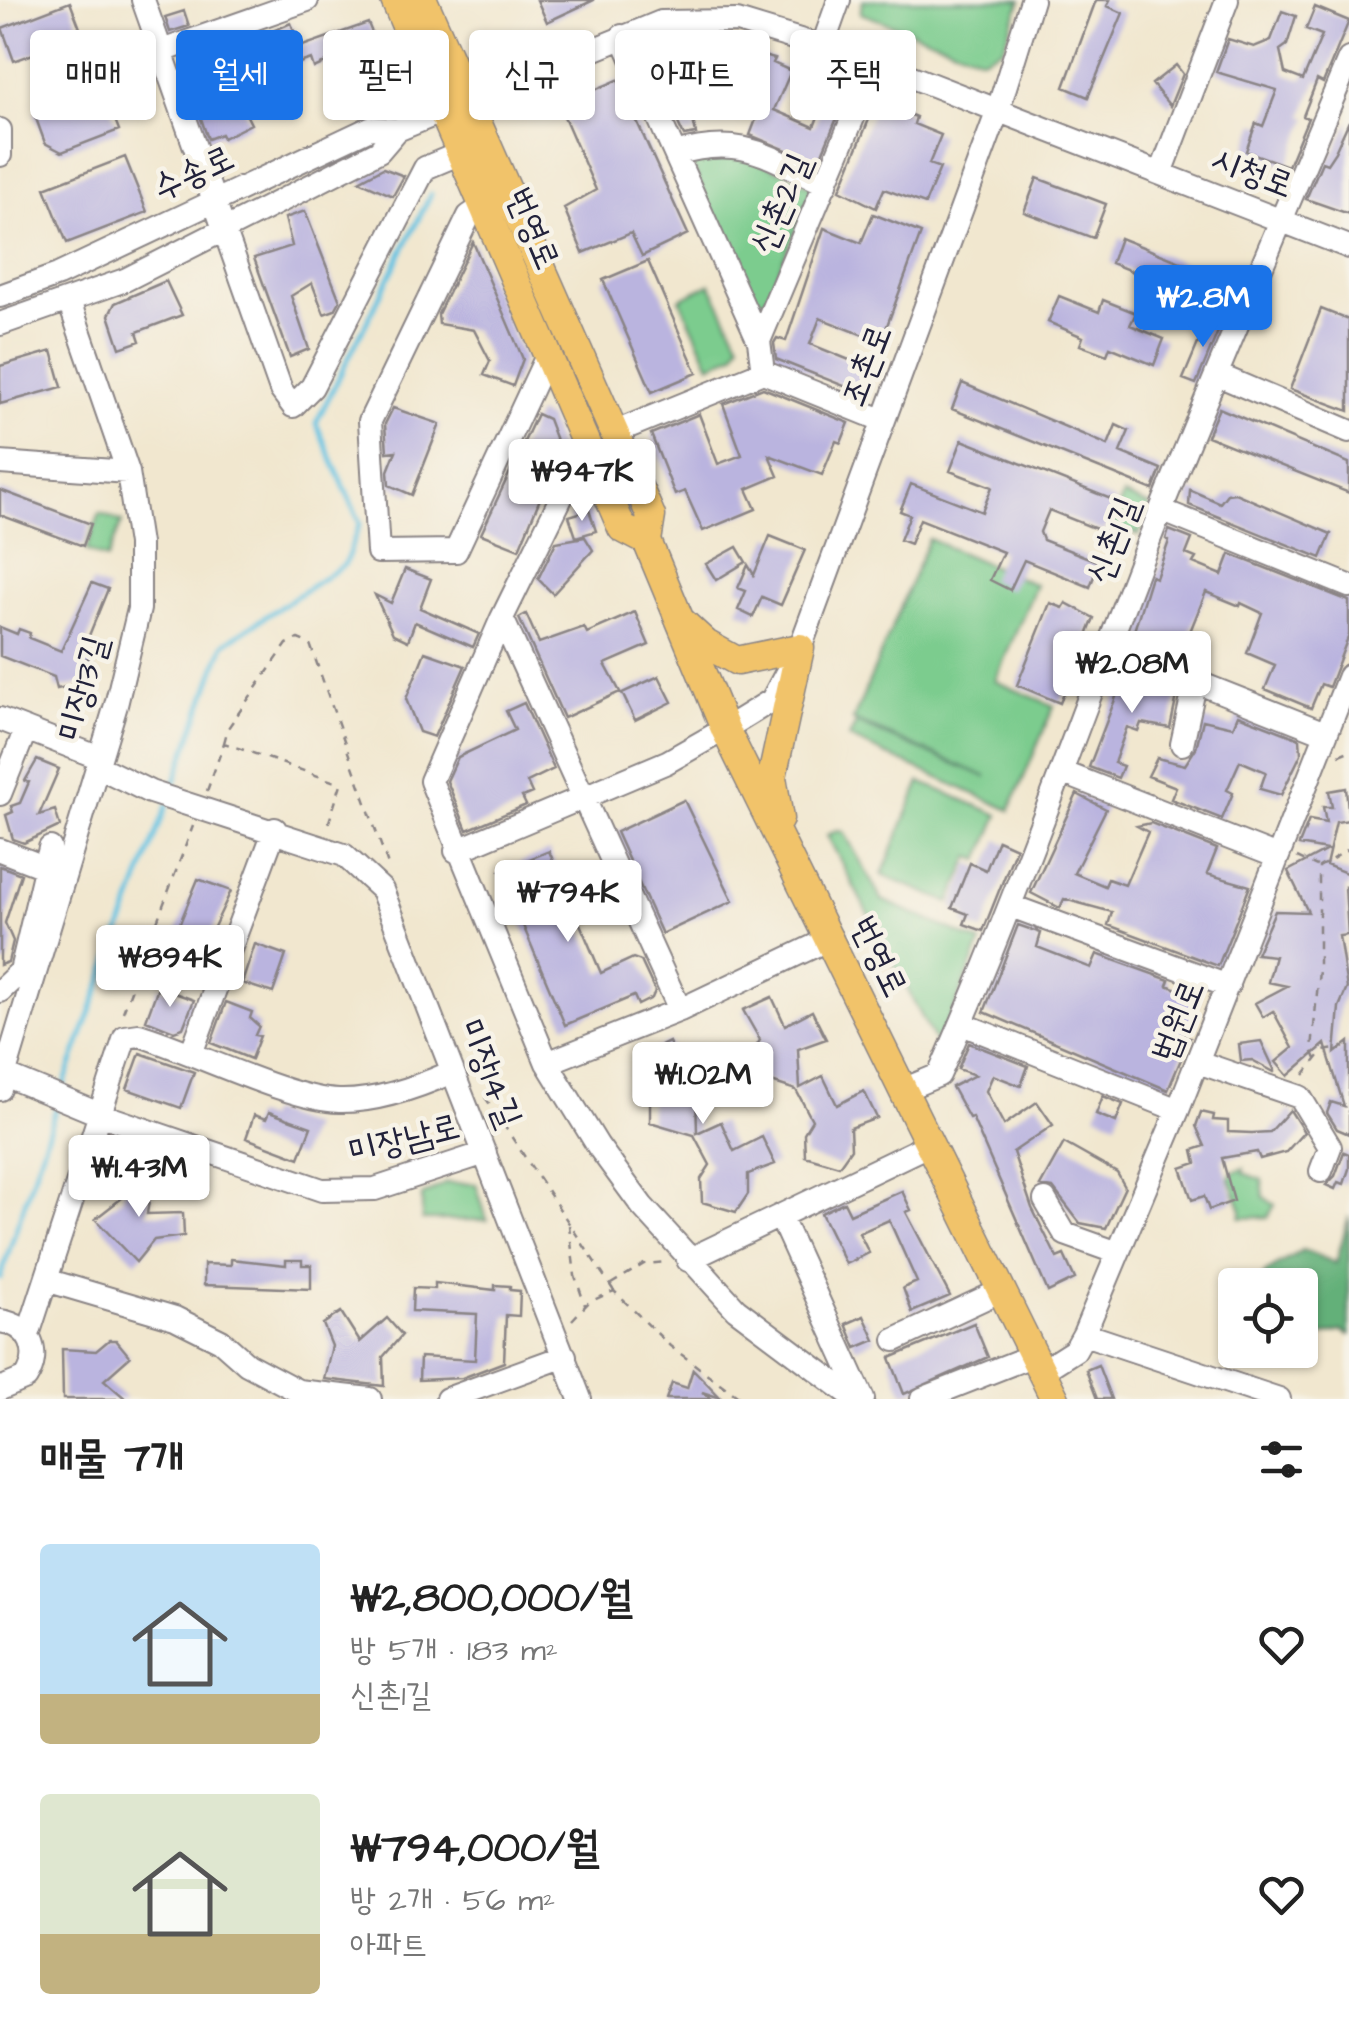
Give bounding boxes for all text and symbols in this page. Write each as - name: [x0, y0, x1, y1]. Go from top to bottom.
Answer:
- chip: 매매: [30, 30, 156, 120]
- chip: 월세: [176, 30, 303, 120]
- chip: 필터: [323, 30, 449, 120]
- chip: 신규: [469, 30, 595, 120]
- chip: 아파트: [615, 30, 770, 120]
- chip: 주택: [790, 30, 916, 120]
- street label: 수송로: [145, 133, 242, 213]
- street label: 시청로: [1204, 134, 1301, 210]
- street label: 신촌2길: [738, 146, 824, 261]
- street label: 번영로: [494, 180, 572, 277]
- pin: ₩2.8M: [1133, 265, 1273, 350]
- text: ₩2.8M: [1156, 275, 1250, 320]
- street label: 조촌로: [828, 317, 904, 414]
- pin: ₩947K: [512, 439, 652, 524]
- text: ₩947K: [531, 449, 633, 494]
- street label: 신촌1길: [1075, 490, 1152, 591]
- street label: 미장13길: [46, 630, 121, 746]
- pin: ₩2.08M: [1051, 631, 1213, 716]
- text: ₩2.08M: [1075, 641, 1189, 686]
- pin: ₩794K: [498, 860, 638, 945]
- text: ₩794K: [517, 870, 619, 915]
- street label: 번영로: [838, 908, 919, 1005]
- pin: ₩894K: [100, 925, 240, 1010]
- text: ₩894K: [118, 935, 222, 980]
- street label: 법원로: [1140, 972, 1217, 1069]
- street label: 미장14길: [446, 1012, 533, 1135]
- pin: ₩1.02M: [622, 1042, 784, 1127]
- text: ₩1.02M: [654, 1052, 752, 1097]
- street label: 미장남로: [344, 1102, 465, 1177]
- pin: ₩1.43M: [58, 1135, 220, 1220]
- text: ₩1.43M: [91, 1145, 187, 1190]
- map controls: [1218, 1268, 1318, 1368]
- button: locate: [1218, 1268, 1318, 1368]
- text: 매물 7개: [40, 1430, 184, 1488]
- icon: filters: [1254, 1432, 1309, 1487]
- text: ₩2,800,000/월: [350, 1570, 633, 1628]
- icon: home: [120, 1584, 240, 1704]
- icon: heart: [1254, 1617, 1309, 1672]
- text: 방 5개 · 183 m²: [350, 1628, 558, 1673]
- text: 신촌1길: [350, 1673, 431, 1718]
- text: ₩794,000/월: [350, 1820, 599, 1878]
- icon: home: [120, 1834, 240, 1954]
- icon: heart: [1254, 1867, 1309, 1922]
- text: 방 2개 · 56 m²: [350, 1878, 555, 1923]
- text: 아파트: [350, 1923, 427, 1968]

